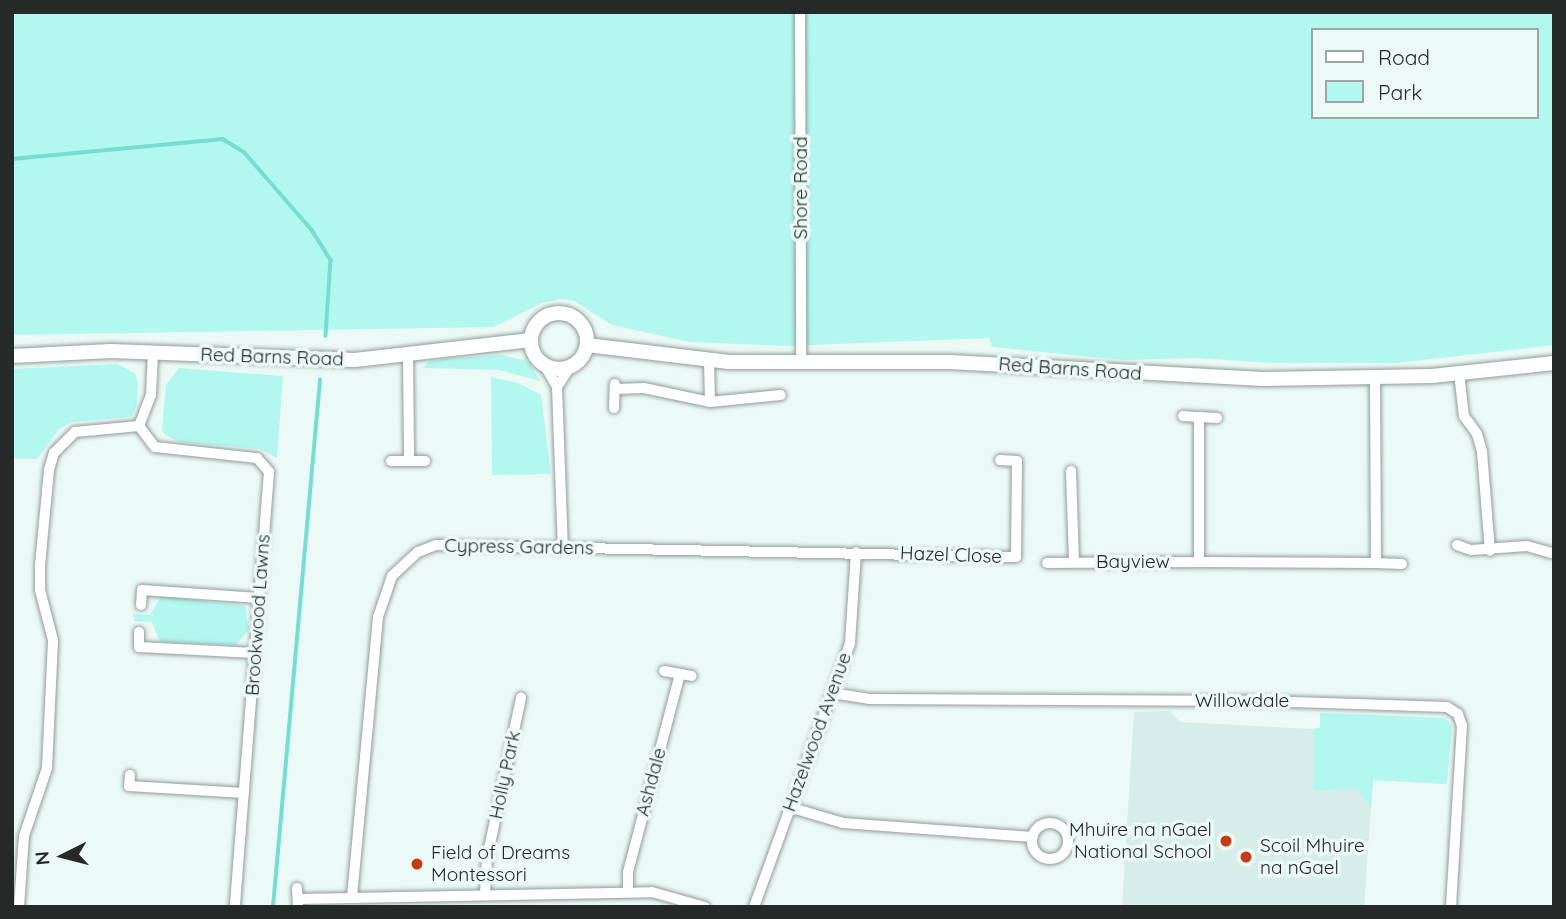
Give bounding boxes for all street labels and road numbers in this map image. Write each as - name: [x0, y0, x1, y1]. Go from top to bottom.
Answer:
- street label: Shore Road: [790, 137, 812, 239]
- street label: Red Barns Road: [200, 343, 344, 371]
- street label: Red Barns Road: [998, 353, 1142, 385]
- street label: Brookwood Lawns: [241, 533, 275, 697]
- street label: Cypress Gardens: [444, 534, 594, 560]
- street label: Hazel Close: [900, 542, 1002, 568]
- street label: Bayview: [1096, 551, 1170, 573]
- street label: Hazelwood Avenue: [778, 649, 856, 815]
- street label: Willowdale: [1195, 690, 1289, 712]
- street label: Holly Park: [485, 729, 525, 821]
- street label: Ashdale: [631, 745, 671, 819]

